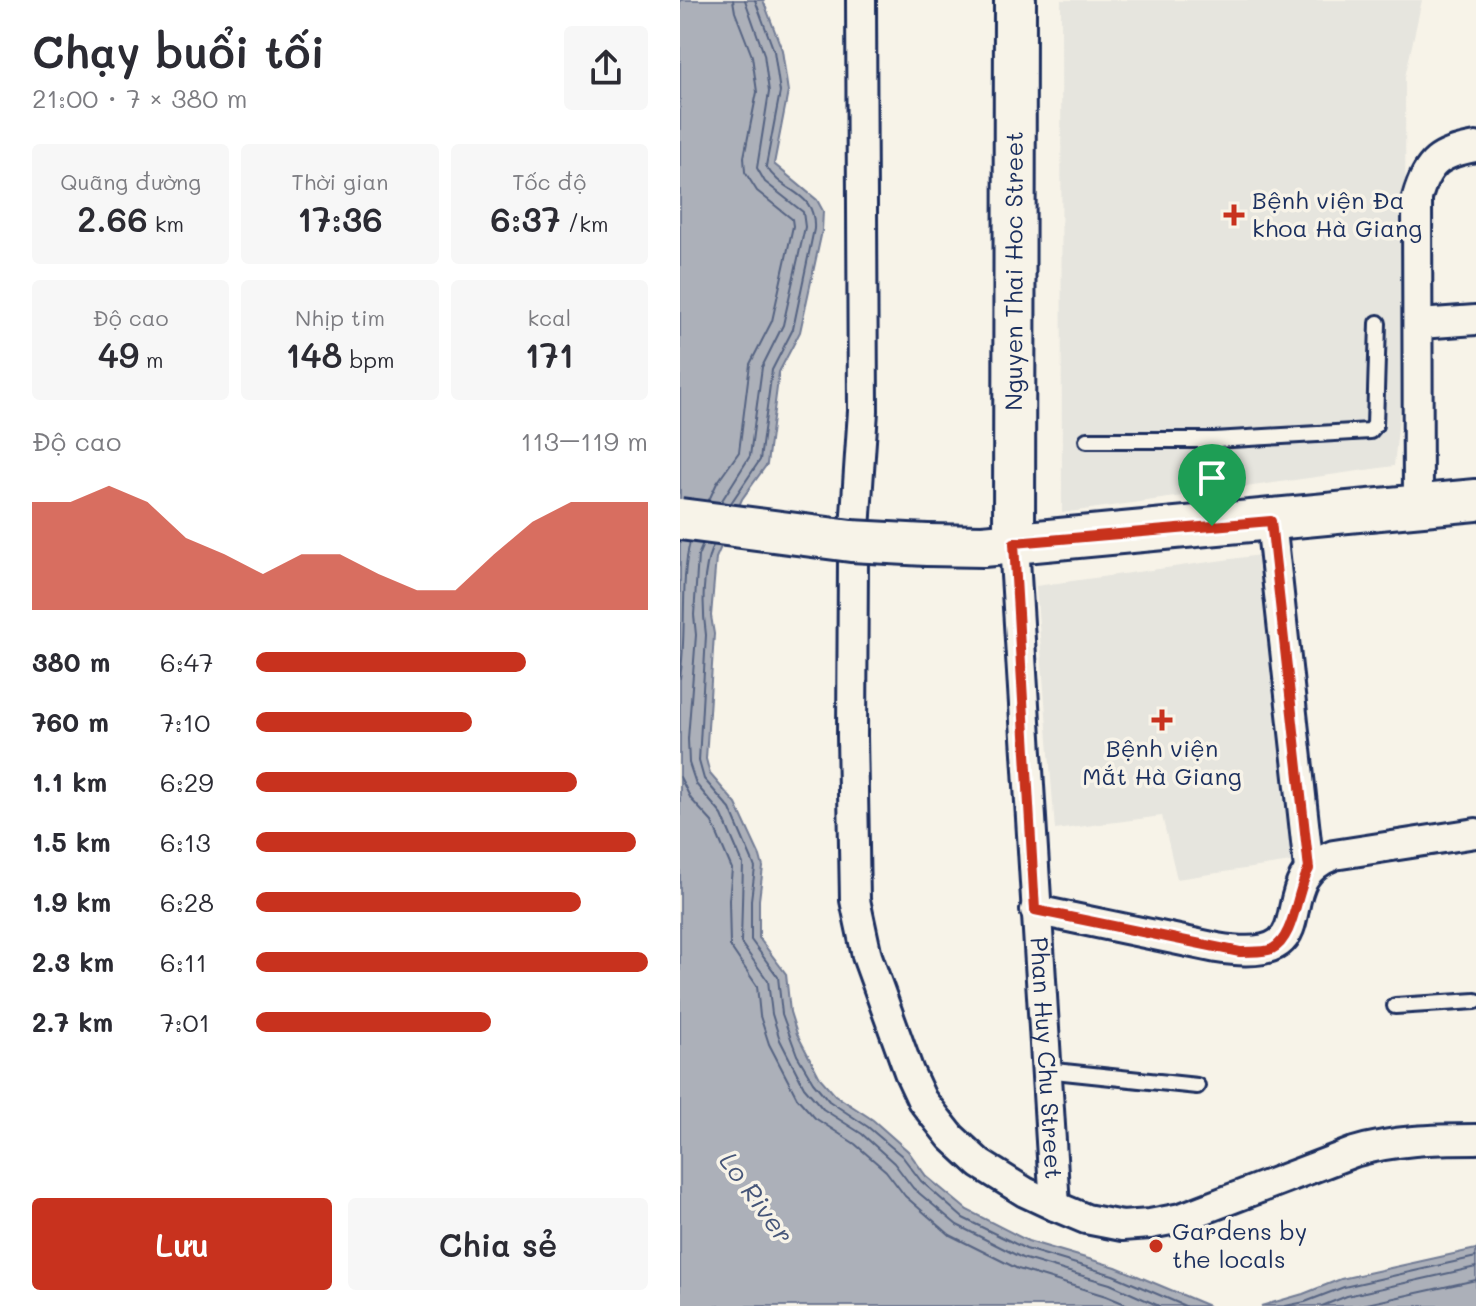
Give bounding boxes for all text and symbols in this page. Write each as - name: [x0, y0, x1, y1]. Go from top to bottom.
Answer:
- text: Chạy buổi tối: [32, 22, 325, 79]
- button: share: [564, 26, 648, 110]
- text: 21:00 · 7 × 380 m: [32, 81, 247, 115]
- street label: Nguyen Thai Hoc Street: [997, 131, 1029, 411]
- text: Quãng đường: [60, 167, 201, 196]
- text: Thời gian: [292, 167, 388, 196]
- text: Tốc độ: [512, 167, 586, 196]
- place label: Bệnh viện Đa khoa Hà Giang: [1252, 184, 1422, 243]
- text: 2.66: [77, 196, 148, 241]
- text: 17:36: [297, 196, 383, 241]
- text: 6:37: [490, 196, 561, 241]
- marker: Bệnh viện Đa khoa Hà Giang: [1223, 204, 1245, 226]
- text: km: [148, 209, 184, 238]
- text: /km: [561, 209, 608, 238]
- text: Độ cao: [93, 303, 168, 332]
- text: Nhịp tim: [295, 303, 385, 332]
- text: kcal: [527, 303, 571, 332]
- text: 49: [98, 332, 139, 377]
- text: 148: [285, 332, 342, 377]
- text: 171: [525, 332, 574, 377]
- text: m: [139, 345, 164, 374]
- text: bpm: [342, 345, 395, 374]
- text: Độ cao: [32, 424, 121, 458]
- text: 113–119 m: [521, 424, 648, 458]
- pin: [1178, 444, 1246, 526]
- icon: arrive: [1190, 456, 1234, 500]
- text: 380 m: [32, 645, 110, 679]
- text: 6:47: [160, 645, 213, 679]
- text: 760 m: [32, 705, 109, 739]
- text: 7:10: [160, 705, 210, 739]
- marker: Bệnh viện Mắt Hà Giang: [1151, 709, 1173, 731]
- place label: Bệnh viện Mắt Hà Giang: [1082, 732, 1242, 791]
- text: 1.1 km: [32, 765, 107, 799]
- text: 6:29: [160, 765, 214, 799]
- text: 1.5 km: [32, 825, 111, 859]
- text: 6:13: [160, 825, 211, 859]
- text: 1.9 km: [32, 885, 111, 919]
- text: 6:28: [160, 885, 214, 919]
- street label: Phan Huy Chu Street: [1024, 936, 1070, 1180]
- text: 2.3 km: [32, 945, 114, 979]
- text: 6:11: [160, 945, 207, 979]
- text: 2.7 km: [32, 1005, 113, 1039]
- text: 7:01: [160, 1005, 210, 1039]
- water label: Lo River: [712, 1145, 801, 1250]
- button: Lưu: [32, 1198, 332, 1290]
- button: Chia sẻ: [348, 1198, 648, 1290]
- place label: Gardens by the locals: [1172, 1215, 1307, 1274]
- marker: Gardens by the locals: [1147, 1237, 1165, 1255]

